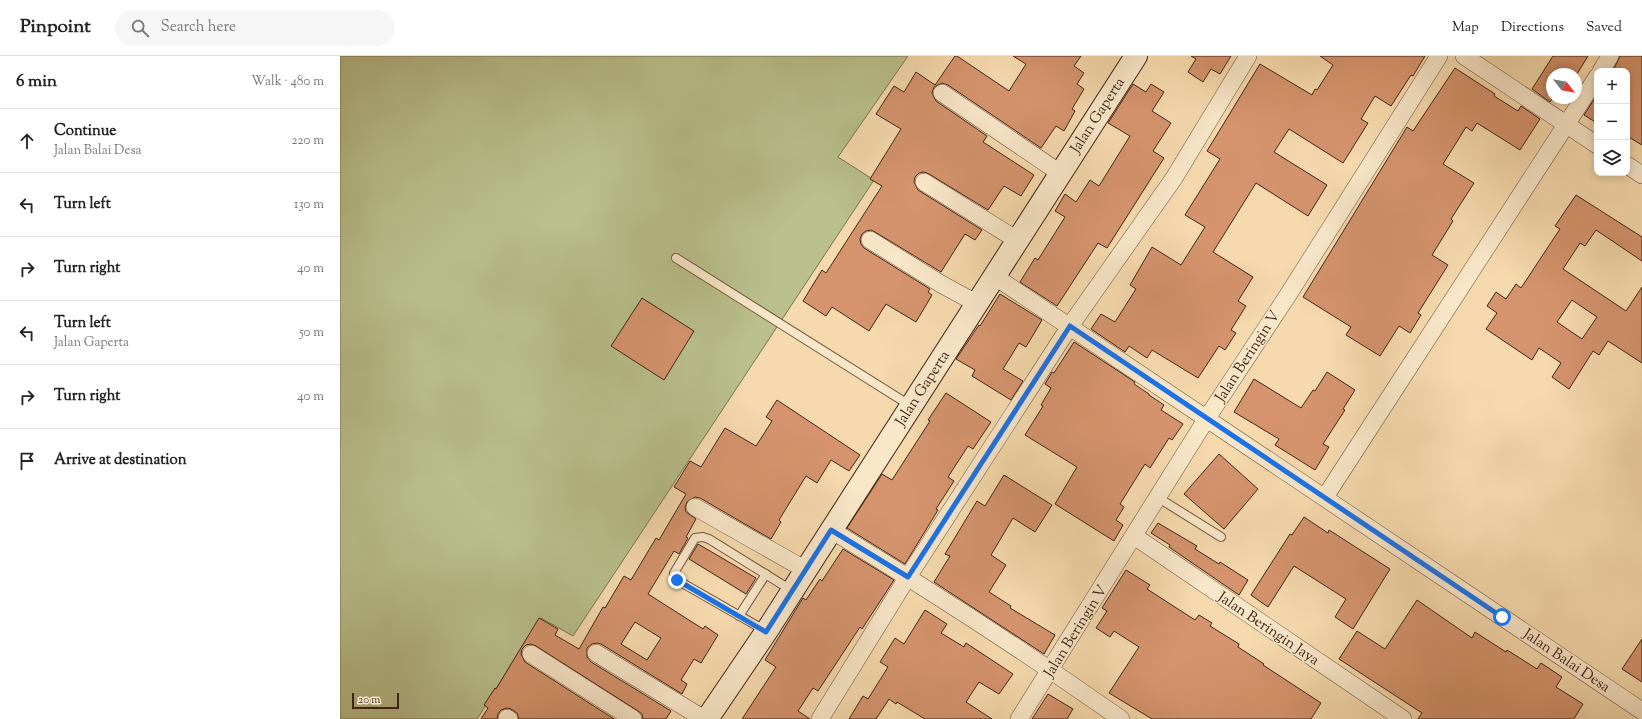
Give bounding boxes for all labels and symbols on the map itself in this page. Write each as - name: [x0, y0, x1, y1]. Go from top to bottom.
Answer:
- north arrow: [1546, 68, 1582, 104]
- street label: Jalan Gaperta: [1065, 74, 1131, 159]
- street label: Jalan Beringin V: [1210, 307, 1286, 407]
- street label: Jalan Gaperta: [890, 347, 956, 432]
- route end: [668, 571, 686, 589]
- street label: Jalan Beringin V: [1039, 582, 1113, 683]
- street label: Jalan Beringin Jaya: [1212, 587, 1323, 671]
- route start: [1493, 608, 1511, 626]
- street label: Jalan Balai Desa: [1518, 624, 1614, 698]
- scale bar: [352, 691, 399, 710]

